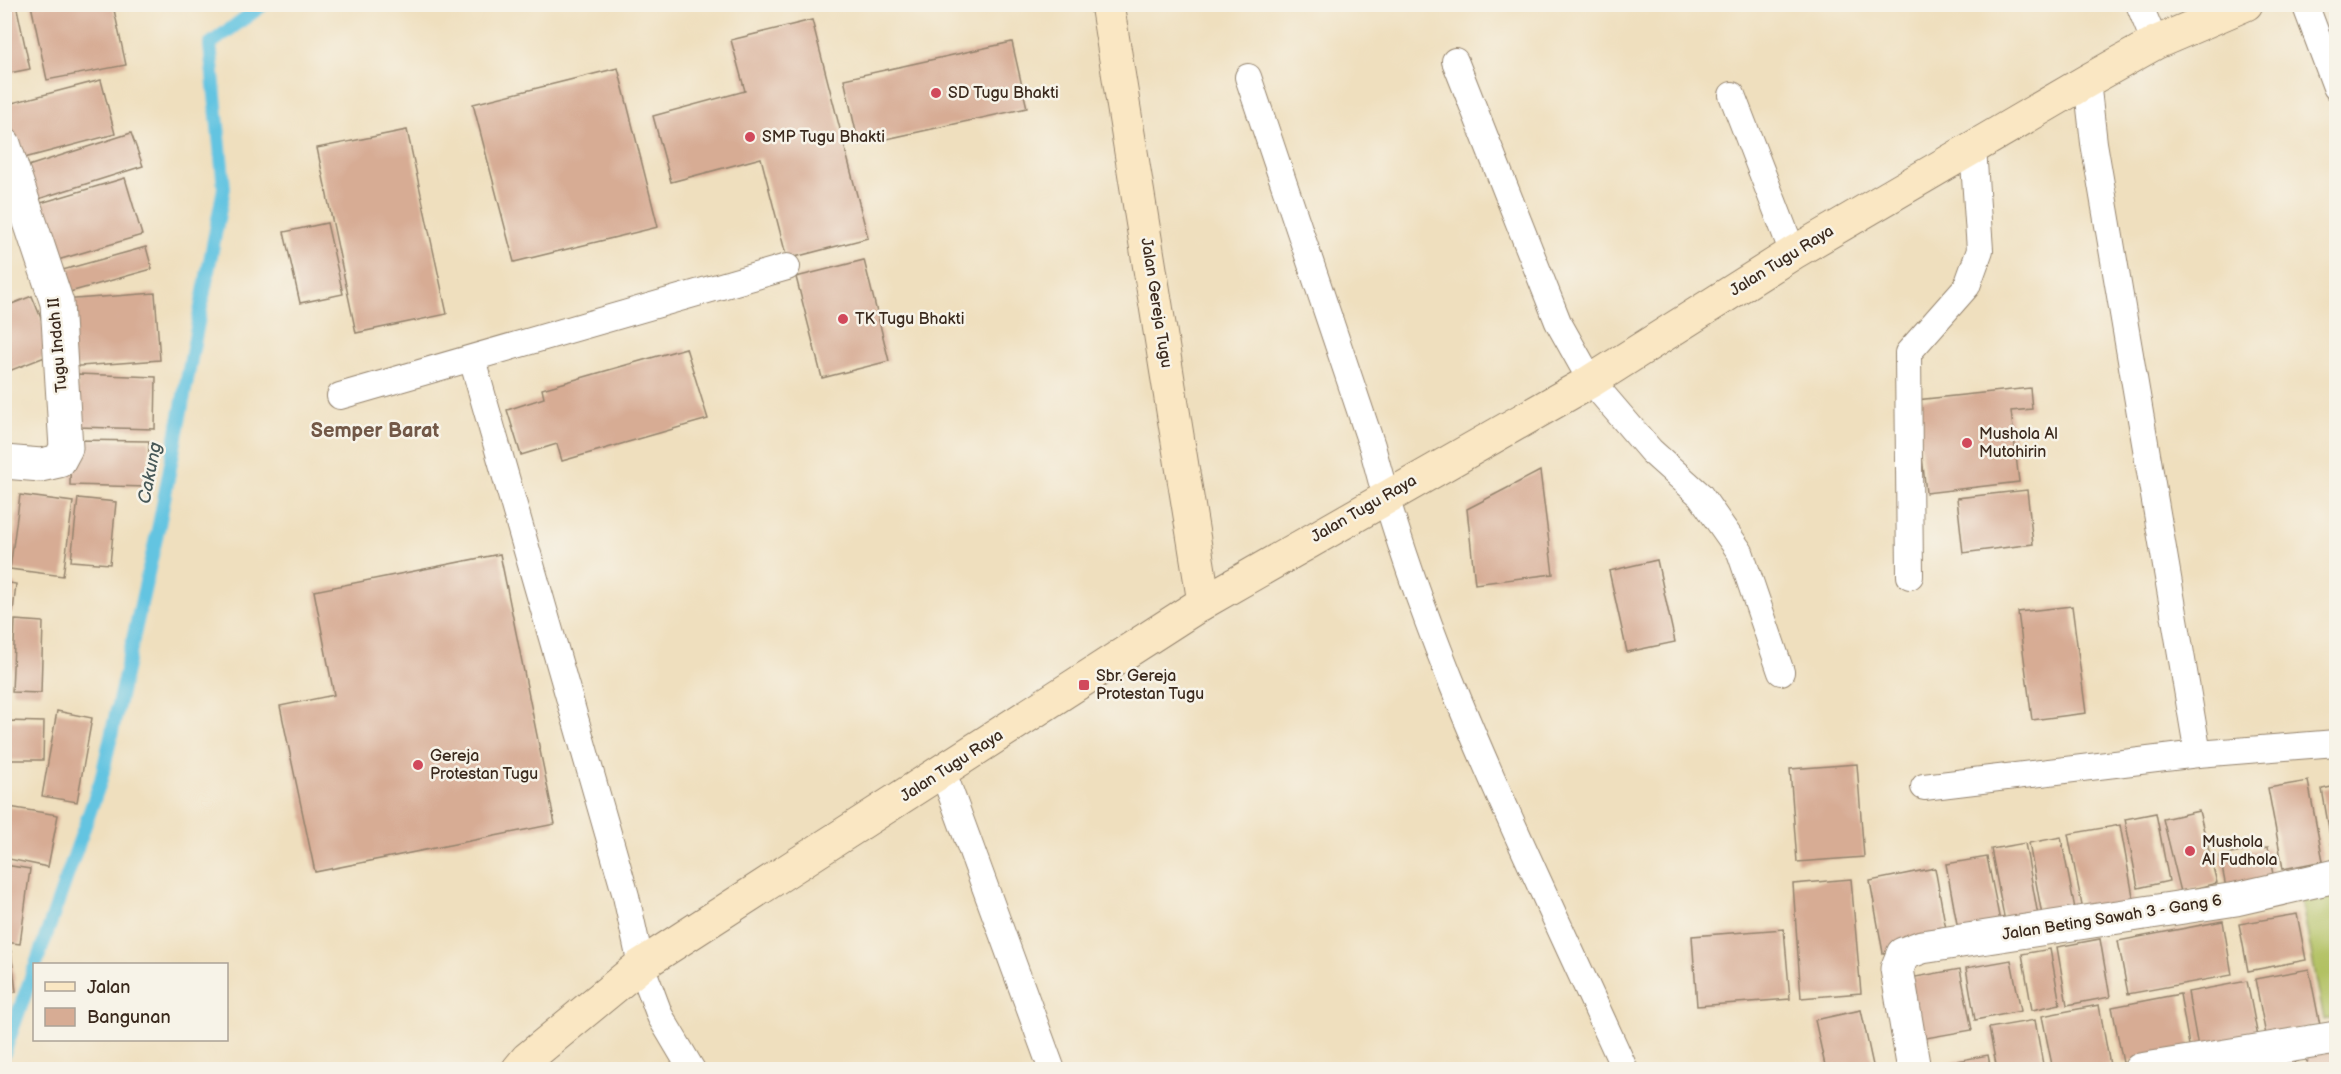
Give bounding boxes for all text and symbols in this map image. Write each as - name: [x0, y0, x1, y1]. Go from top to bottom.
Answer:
- place label: SD Tugu Bhakti: [948, 84, 1059, 103]
- marker: SD Tugu Bhakti: [929, 86, 943, 100]
- place label: SMP Tugu Bhakti: [762, 128, 885, 147]
- marker: SMP Tugu Bhakti: [743, 130, 757, 144]
- street label: Jalan Tugu Raya: [1727, 222, 1837, 300]
- street label: Jalan Gereja Tugu: [1136, 237, 1176, 369]
- street label: Tugu Indah II: [44, 297, 72, 393]
- place label: TK Tugu Bhakti: [855, 310, 964, 329]
- marker: TK Tugu Bhakti: [836, 312, 850, 326]
- district label: Semper Barat: [311, 419, 439, 443]
- place label: Mushola Al Mutohirin: [1979, 425, 2058, 462]
- marker: Mushola Al Mutohirin: [1960, 436, 1974, 450]
- water label: Cakung: [134, 441, 166, 505]
- street label: Jalan Tugu Raya: [1308, 471, 1420, 547]
- place label: Sbr. Gereja Protestan Tugu: [1096, 667, 1204, 704]
- marker: Sbr. Gereja Protestan Tugu: [1077, 678, 1091, 692]
- street label: Jalan Tugu Raya: [897, 726, 1007, 806]
- place label: Gereja Protestan Tugu: [430, 747, 538, 784]
- marker: Gereja Protestan Tugu: [411, 758, 425, 772]
- place label: Mushola Al Fudhola: [2202, 833, 2278, 870]
- marker: Mushola Al Fudhola: [2183, 844, 2197, 858]
- street label: Jalan Beting Sawah 3 - Gang 6: [2001, 891, 2224, 945]
- legend: [33, 963, 228, 1041]
- text: Jalan: [87, 977, 130, 998]
- text: Bangunan: [87, 1007, 171, 1028]

